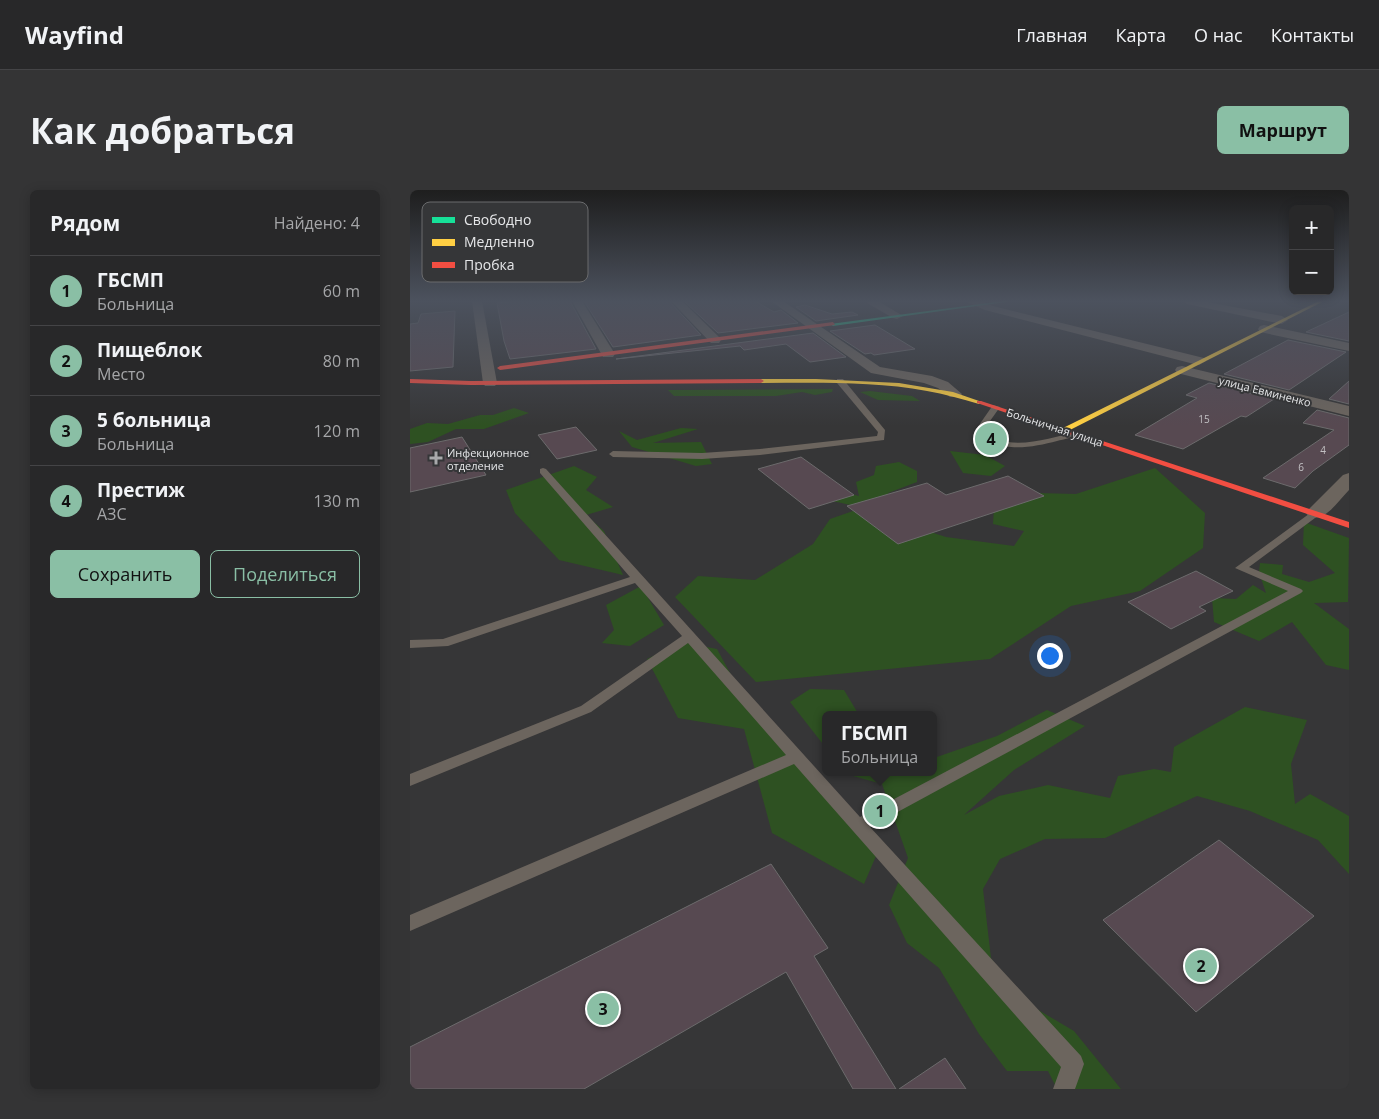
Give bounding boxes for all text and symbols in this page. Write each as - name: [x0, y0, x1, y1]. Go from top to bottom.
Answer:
- text: Wayfind: [25, 18, 124, 51]
- text: Главная: [1016, 23, 1088, 47]
- text: Карта: [1116, 23, 1166, 47]
- text: О нас: [1194, 23, 1243, 47]
- text: Контакты: [1271, 23, 1354, 47]
- button: Маршрут: [1217, 106, 1349, 154]
- text: Как добраться: [30, 107, 295, 154]
- legend: [422, 202, 588, 282]
- map controls: [1289, 205, 1334, 295]
- button: +: [1289, 205, 1334, 250]
- text: Рядом: [50, 209, 120, 237]
- text: Свободно: [464, 210, 531, 229]
- text: Найдено: 4: [274, 212, 360, 234]
- text: Медленно: [464, 232, 535, 251]
- button: −: [1289, 250, 1334, 295]
- text: Пробка: [464, 255, 515, 274]
- text: ГБСМП: [97, 267, 164, 293]
- text: 1: [61, 280, 71, 302]
- text: 60 m: [323, 280, 360, 302]
- text: Больница: [97, 293, 174, 315]
- text: Пищеблок: [97, 337, 202, 363]
- text: 2: [61, 350, 71, 372]
- text: 80 m: [323, 350, 360, 372]
- text: Место: [97, 363, 145, 385]
- street label: улица Евминенко: [1217, 372, 1313, 410]
- street label: Больничная улица: [1005, 404, 1105, 450]
- text: 5 больница: [97, 407, 211, 433]
- house number: 15: [1198, 412, 1210, 426]
- text: 3: [61, 420, 71, 442]
- text: 120 m: [314, 420, 360, 442]
- pin: 4: [975, 420, 1007, 458]
- text: Больница: [97, 433, 174, 455]
- house number: 4: [1320, 443, 1326, 457]
- place label: Инфекционное отделение: [447, 445, 529, 473]
- marker: Инфекционное отделение: [429, 451, 443, 465]
- house number: 6: [1298, 460, 1304, 474]
- text: Престиж: [97, 477, 185, 503]
- text: 4: [61, 490, 71, 512]
- text: 130 m: [314, 490, 360, 512]
- text: АЗС: [97, 503, 127, 525]
- button: Сохранить: [50, 550, 200, 598]
- button: Поделиться: [210, 550, 360, 598]
- your location: [1037, 643, 1063, 669]
- popup: [822, 711, 937, 776]
- text: ГБСМП: [841, 720, 908, 746]
- text: Больница: [841, 746, 918, 768]
- pin: 1: [864, 792, 896, 830]
- pin: 2: [1185, 947, 1217, 985]
- pin: 3: [587, 990, 619, 1028]

